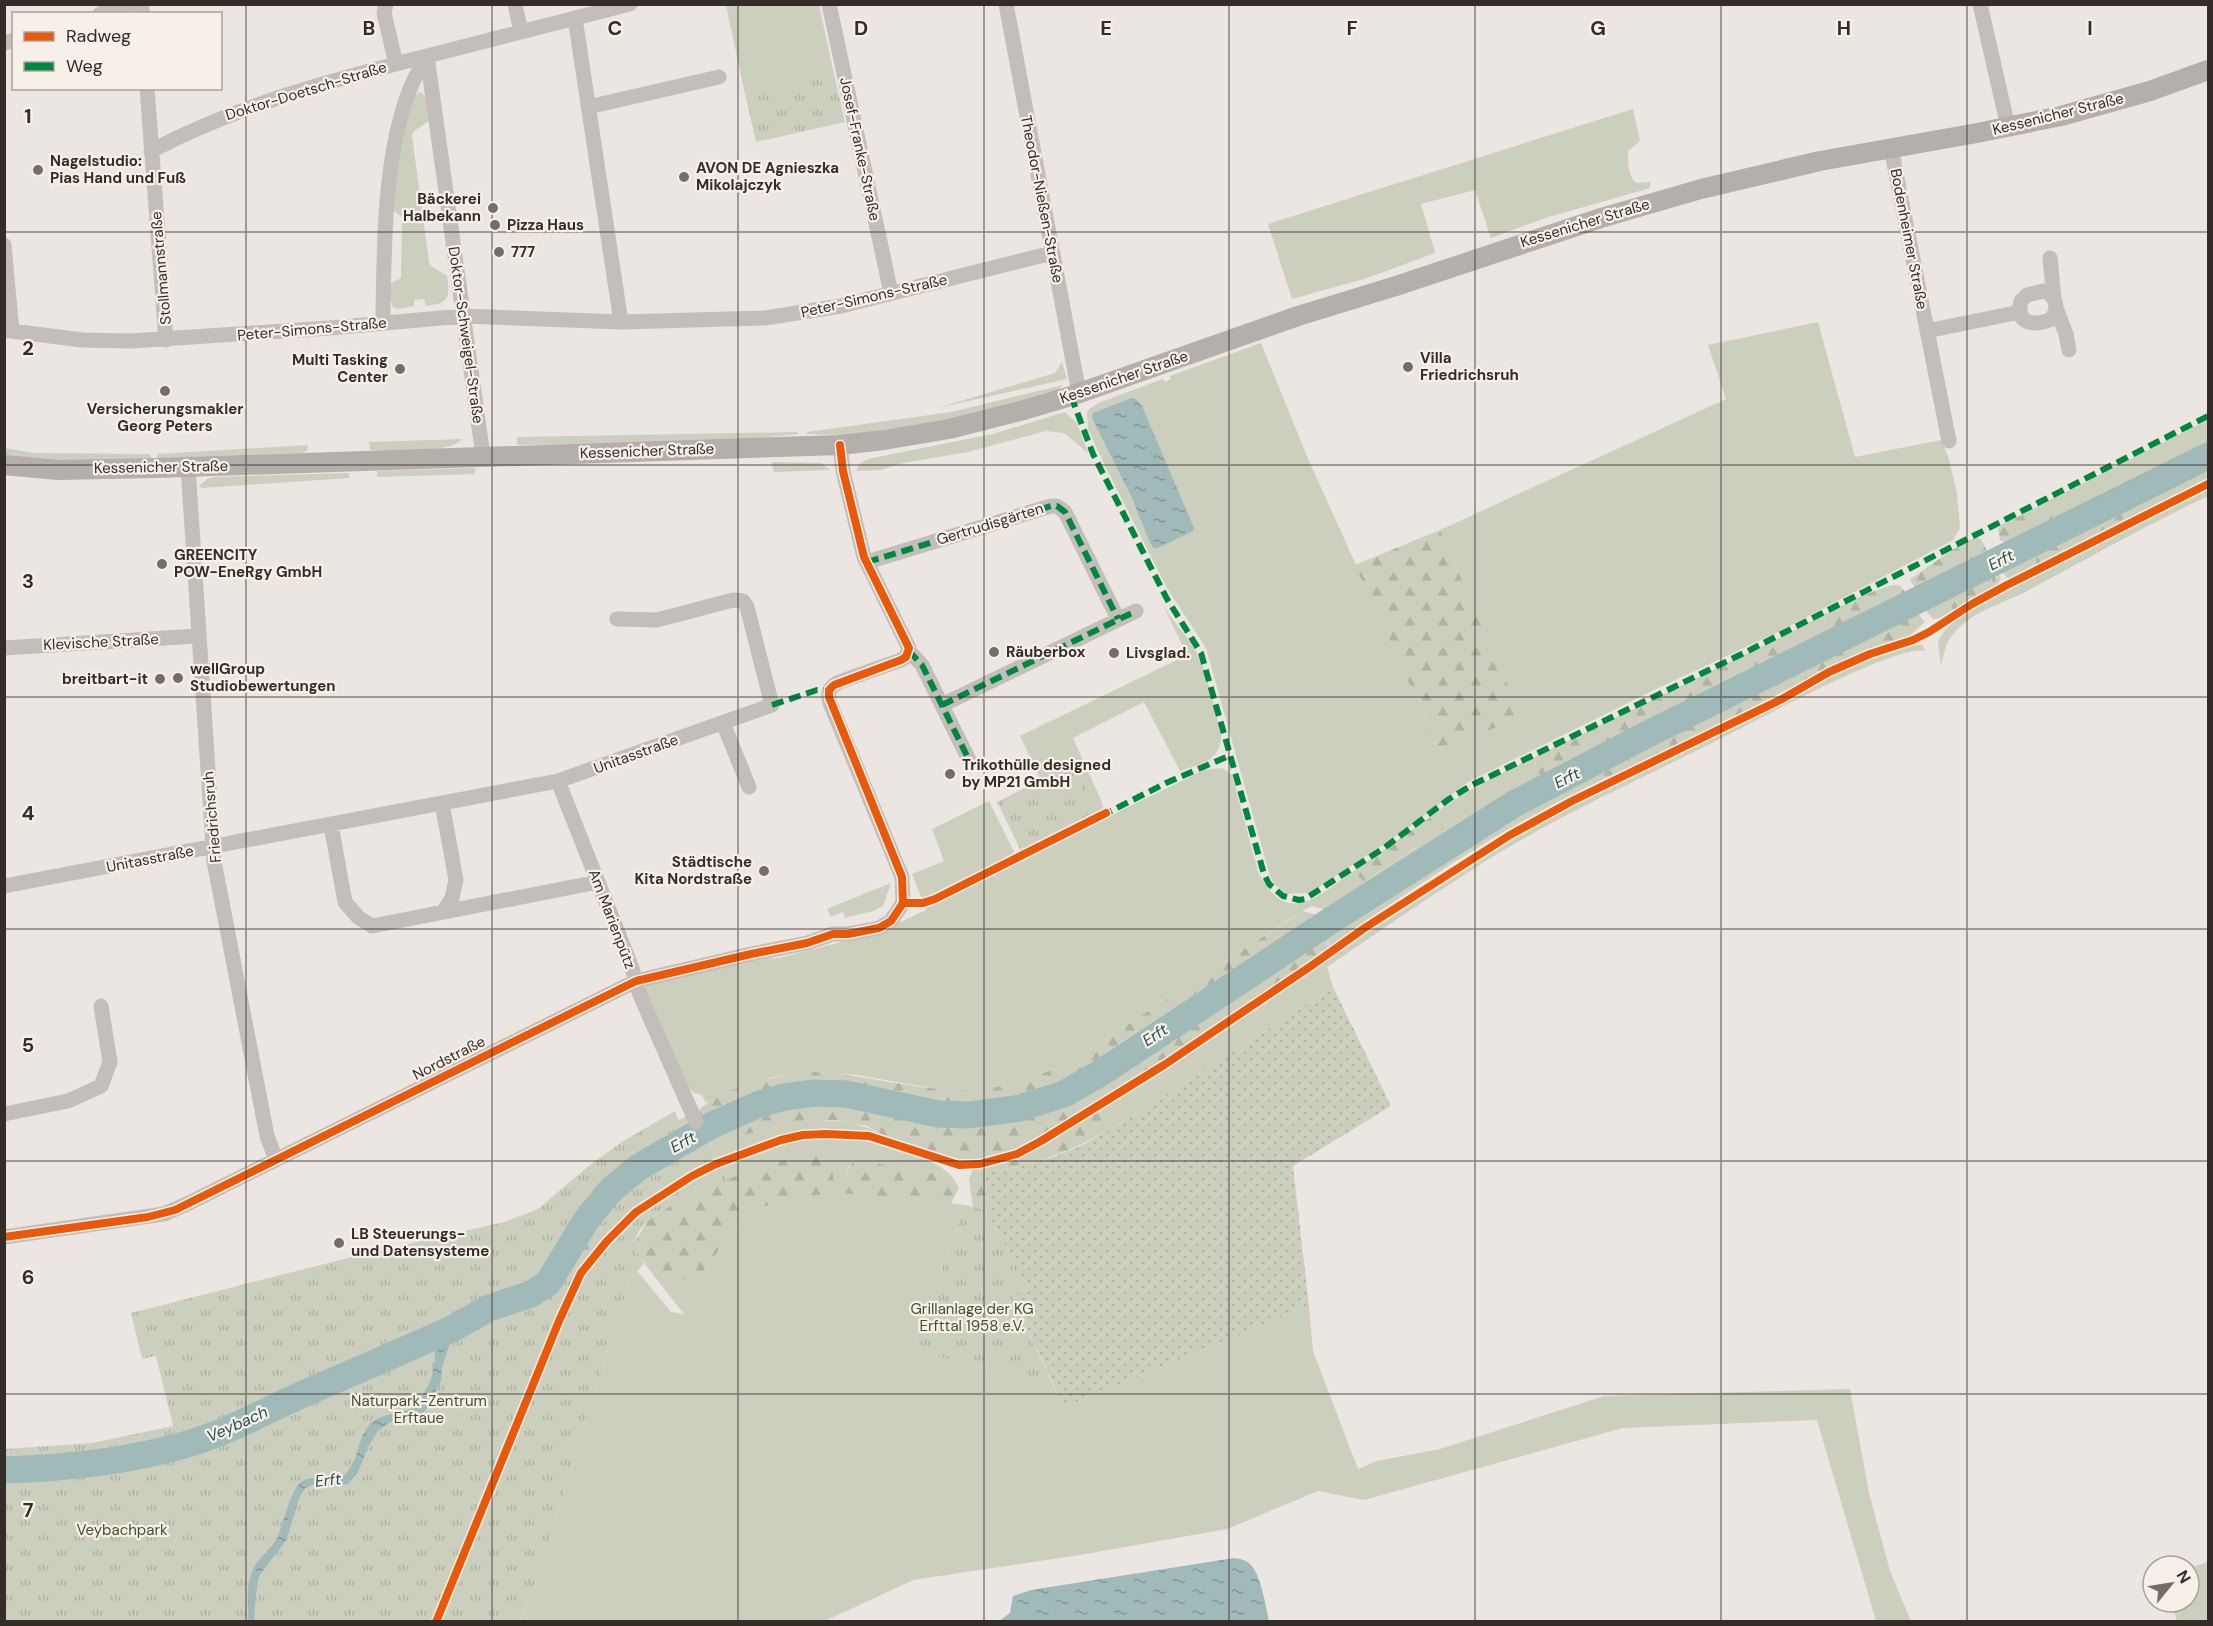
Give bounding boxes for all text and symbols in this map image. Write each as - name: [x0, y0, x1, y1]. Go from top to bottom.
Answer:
- legend: [12, 12, 222, 90]
- text: B: [363, 15, 375, 41]
- text: C: [608, 15, 622, 41]
- text: D: [854, 15, 868, 41]
- text: E: [1100, 15, 1112, 41]
- text: F: [1346, 15, 1358, 41]
- text: G: [1590, 15, 1606, 41]
- text: H: [1837, 15, 1851, 41]
- text: I: [2087, 15, 2093, 41]
- text: Radweg: [66, 24, 131, 48]
- text: Weg: [66, 54, 103, 78]
- street label: Doktor-Doetsch-Straße: [223, 57, 389, 125]
- street label: Josef-Franke-Straße: [835, 75, 885, 223]
- street label: Kessenicher Straße: [1990, 88, 2126, 140]
- text: 1: [24, 103, 32, 129]
- street label: Theodor-Nießen-Straße: [1016, 113, 1068, 285]
- place label: Nagelstudio: Pias Hand und Fuß: [50, 151, 186, 188]
- place label: AVON DE Agnieszka Mikolajczyk: [696, 158, 839, 195]
- marker: Nagelstudio: Pias Hand und Fuß: [31, 163, 45, 177]
- street label: Bodenheimer Straße: [1886, 167, 1932, 311]
- marker: AVON DE Agnieszka Mikolajczyk: [677, 170, 691, 184]
- place label: Bäckerei Halbekann: [403, 189, 481, 226]
- street label: Kessenicher Straße: [1518, 194, 1652, 252]
- marker: Bäckerei Halbekann: [486, 201, 500, 215]
- street label: Stollmannstraße: [146, 210, 176, 326]
- place label: Pizza Haus: [507, 215, 584, 235]
- marker: Pizza Haus: [488, 218, 502, 232]
- place label: 777: [511, 242, 535, 262]
- street label: Doktor-Schweigel-Straße: [444, 245, 488, 425]
- marker: 777: [492, 245, 506, 259]
- street label: Peter-Simons-Straße: [799, 269, 949, 323]
- street label: Peter-Simons-Straße: [237, 313, 387, 345]
- text: 2: [22, 335, 34, 361]
- street label: Kessenicher Straße: [1057, 346, 1191, 408]
- place label: Villa Friedrichsruh: [1420, 348, 1519, 385]
- place label: Multi Tasking Center: [292, 350, 388, 387]
- marker: Villa Friedrichsruh: [1401, 360, 1415, 374]
- marker: Multi Tasking Center: [393, 362, 407, 376]
- marker: Versicherungsmakler Georg Peters: [158, 384, 172, 398]
- place label: Versicherungsmakler Georg Peters: [87, 399, 243, 436]
- street label: Kessenicher Straße: [580, 439, 714, 463]
- street label: Kessenicher Straße: [94, 456, 228, 478]
- street label: Gertrudisgärten: [934, 498, 1046, 550]
- water label: Erft: [1985, 544, 2018, 575]
- place label: GREENCITY POW-EneRgy GmbH: [174, 545, 322, 582]
- marker: GREENCITY POW-EneRgy GmbH: [155, 557, 169, 571]
- text: 3: [22, 568, 34, 594]
- street label: Klevische Straße: [43, 629, 159, 655]
- place label: Räuberbox: [1006, 642, 1086, 662]
- place label: Livsglad.: [1126, 643, 1190, 663]
- marker: Räuberbox: [987, 645, 1001, 659]
- marker: Livsglad.: [1107, 646, 1121, 660]
- place label: wellGroup Studiobewertungen: [190, 659, 336, 696]
- place label: breitbart-it: [62, 669, 148, 689]
- marker: wellGroup Studiobewertungen: [171, 671, 185, 685]
- marker: breitbart-it: [153, 672, 167, 686]
- street label: Unitasstraße: [591, 729, 681, 779]
- place label: Trikothülle designed by MP21 GmbH: [962, 755, 1111, 792]
- water label: Erft: [1551, 762, 1584, 793]
- marker: Trikothülle designed by MP21 GmbH: [943, 767, 957, 781]
- street label: Friedrichsruh: [198, 770, 226, 864]
- text: 4: [22, 800, 35, 826]
- street label: Unitasstraße: [105, 841, 195, 877]
- place label: Städtische Kita Nordstraße: [635, 852, 752, 889]
- marker: Städtische Kita Nordstraße: [757, 864, 771, 878]
- street label: Am Marienpütz: [584, 866, 640, 972]
- water label: Erft: [1138, 1019, 1172, 1051]
- street label: Nordstraße: [409, 1031, 489, 1085]
- text: 5: [22, 1032, 34, 1058]
- water label: Erft: [666, 1126, 700, 1157]
- place label: LB Steuerungs- und Datensysteme: [351, 1224, 489, 1261]
- marker: LB Steuerungs- und Datensysteme: [332, 1236, 346, 1250]
- text: 6: [22, 1264, 34, 1290]
- park label: Grillanlage der KG Erfttal 1958 e.V.: [910, 1299, 1034, 1336]
- park label: Naturpark-Zentrum Erftaue: [351, 1391, 487, 1428]
- water label: Veybach: [203, 1401, 271, 1447]
- water label: Erft: [314, 1468, 343, 1492]
- text: 7: [23, 1497, 34, 1523]
- park label: Veybachpark: [76, 1520, 168, 1540]
- north arrow: [2141, 1554, 2201, 1614]
- text: N: [2172, 1566, 2196, 1587]

